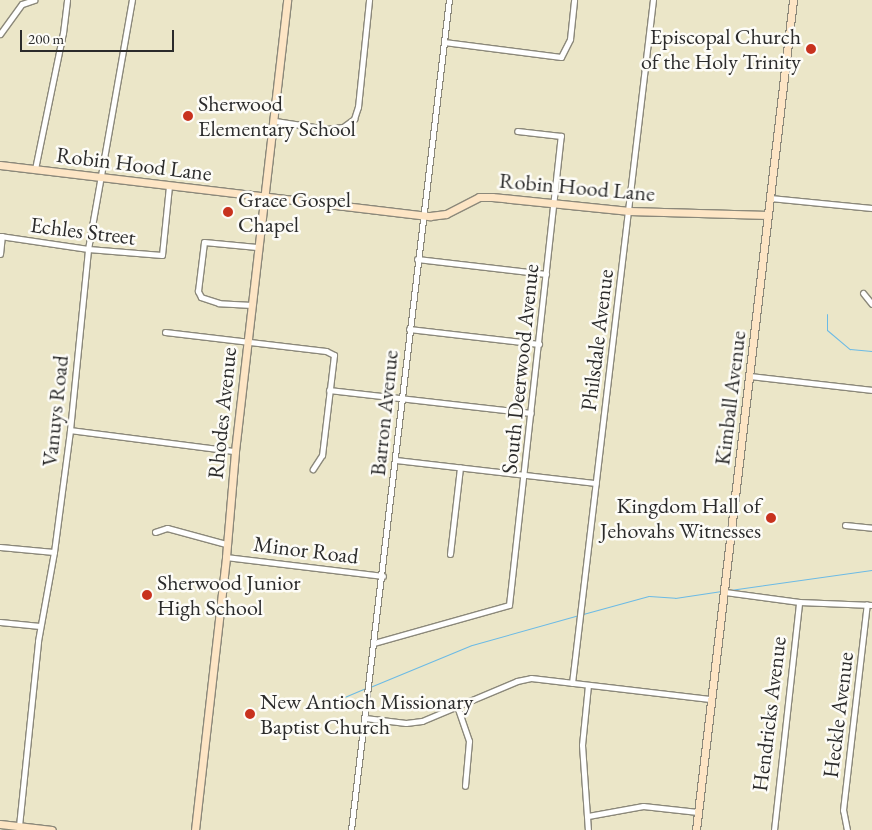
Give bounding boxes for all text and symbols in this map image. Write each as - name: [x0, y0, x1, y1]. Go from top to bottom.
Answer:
- scale bar: [22, 20, 176, 52]
- place label: Episcopal Church of the Holy Trinity: [641, 23, 801, 74]
- text: 200 m: [28, 29, 64, 48]
- marker: Episcopal Church of the Holy Trinity: [805, 43, 817, 55]
- place label: Sherwood Elementary School: [198, 90, 356, 142]
- marker: Sherwood Elementary School: [182, 110, 194, 122]
- street label: Robin Hood Lane: [55, 141, 213, 187]
- street label: Robin Hood Lane: [498, 167, 656, 207]
- place label: Grace Gospel Chapel: [238, 186, 351, 238]
- marker: Grace Gospel Chapel: [222, 206, 234, 218]
- street label: Echles Street: [29, 211, 137, 251]
- street label: South Deerwood Avenue: [496, 263, 544, 475]
- street label: Philsdale Avenue: [575, 268, 619, 412]
- street label: Kimball Avenue: [709, 329, 751, 467]
- street label: Rhodes Avenue: [202, 346, 242, 480]
- street label: Barron Avenue: [364, 349, 404, 477]
- street label: Vanuys Road: [36, 354, 74, 468]
- place label: Kingdom Hall of Jehovahs Witnesses: [600, 492, 761, 544]
- marker: Kingdom Hall of Jehovahs Witnesses: [765, 512, 777, 524]
- street label: Minor Road: [252, 530, 360, 570]
- place label: Sherwood Junior High School: [157, 569, 301, 620]
- marker: Sherwood Junior High School: [141, 589, 153, 601]
- street label: Hendricks Avenue: [746, 635, 792, 793]
- street label: Heckle Avenue: [817, 650, 859, 780]
- place label: New Antioch Missionary Baptist Church: [260, 688, 473, 739]
- marker: New Antioch Missionary Baptist Church: [244, 708, 256, 720]

